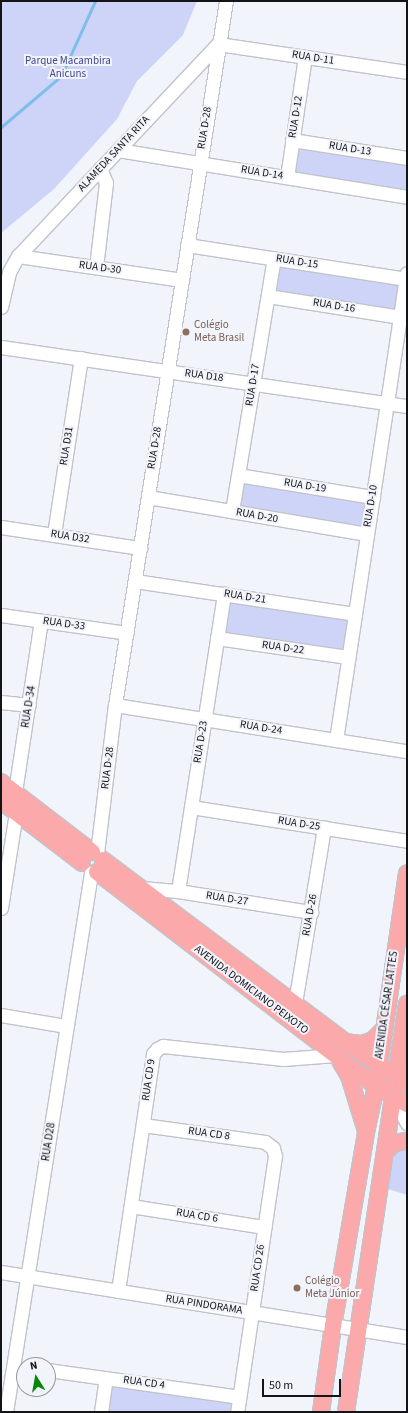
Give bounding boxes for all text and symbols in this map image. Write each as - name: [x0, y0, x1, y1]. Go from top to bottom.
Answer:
- street label: RUA D-11: [291, 48, 335, 68]
- park label: Parque Macambira Anicuns: [25, 55, 111, 81]
- street label: RUA D-12: [286, 95, 306, 139]
- street label: RUA D-28: [195, 106, 215, 150]
- street label: ALAMEDA SANTA RITA: [75, 113, 153, 195]
- street label: RUA D-13: [328, 139, 372, 159]
- street label: RUA D-14: [240, 163, 284, 183]
- street label: RUA D-15: [275, 252, 319, 272]
- street label: RUA D-30: [78, 259, 122, 277]
- street label: RUA D-16: [312, 296, 356, 316]
- place label: Colégio Meta Brasil: [194, 319, 244, 345]
- marker: Colégio Meta Brasil: [181, 327, 191, 337]
- street label: RUA D-17: [243, 363, 263, 407]
- street label: RUA D18: [184, 367, 224, 385]
- street label: RUA D31: [57, 426, 77, 466]
- street label: RUA D-28: [145, 426, 165, 470]
- street label: RUA D-19: [283, 476, 327, 496]
- street label: RUA D-10: [361, 484, 381, 528]
- street label: RUA D-20: [235, 506, 279, 526]
- street label: RUA D32: [50, 527, 90, 547]
- street label: RUA D-21: [223, 587, 267, 607]
- street label: RUA D-33: [42, 615, 86, 633]
- street label: RUA D-22: [261, 639, 305, 657]
- street label: RUA D-34: [19, 685, 39, 729]
- street label: RUA D-24: [239, 718, 283, 738]
- street label: RUA D-23: [191, 720, 211, 764]
- street label: RUA D-28: [99, 746, 117, 790]
- street label: RUA D-25: [277, 814, 321, 834]
- street label: RUA D-27: [205, 889, 249, 909]
- street label: RUA D-26: [300, 893, 320, 937]
- street label: AVENIDA DOMICIANO PEIXOTO: [191, 943, 311, 1037]
- street label: AVENIDA CÉSAR LATTES: [373, 950, 401, 1060]
- street label: RUA CD 9: [140, 1058, 158, 1102]
- street label: RUA D28: [39, 1122, 59, 1162]
- street label: RUA CD 8: [187, 1125, 231, 1143]
- street label: RUA CD 6: [175, 1206, 219, 1226]
- street label: RUA CD 26: [248, 1244, 268, 1292]
- place label: Colégio Meta Júnior: [305, 1275, 359, 1301]
- marker: Colégio Meta Júnior: [292, 1283, 302, 1293]
- street label: RUA PINDORAMA: [165, 1292, 243, 1318]
- north arrow: [16, 1357, 56, 1397]
- text: N: [29, 1358, 39, 1374]
- scale bar: [264, 1371, 343, 1397]
- street label: RUA CD 4: [122, 1374, 166, 1392]
- text: 50 m: [269, 1377, 293, 1394]

